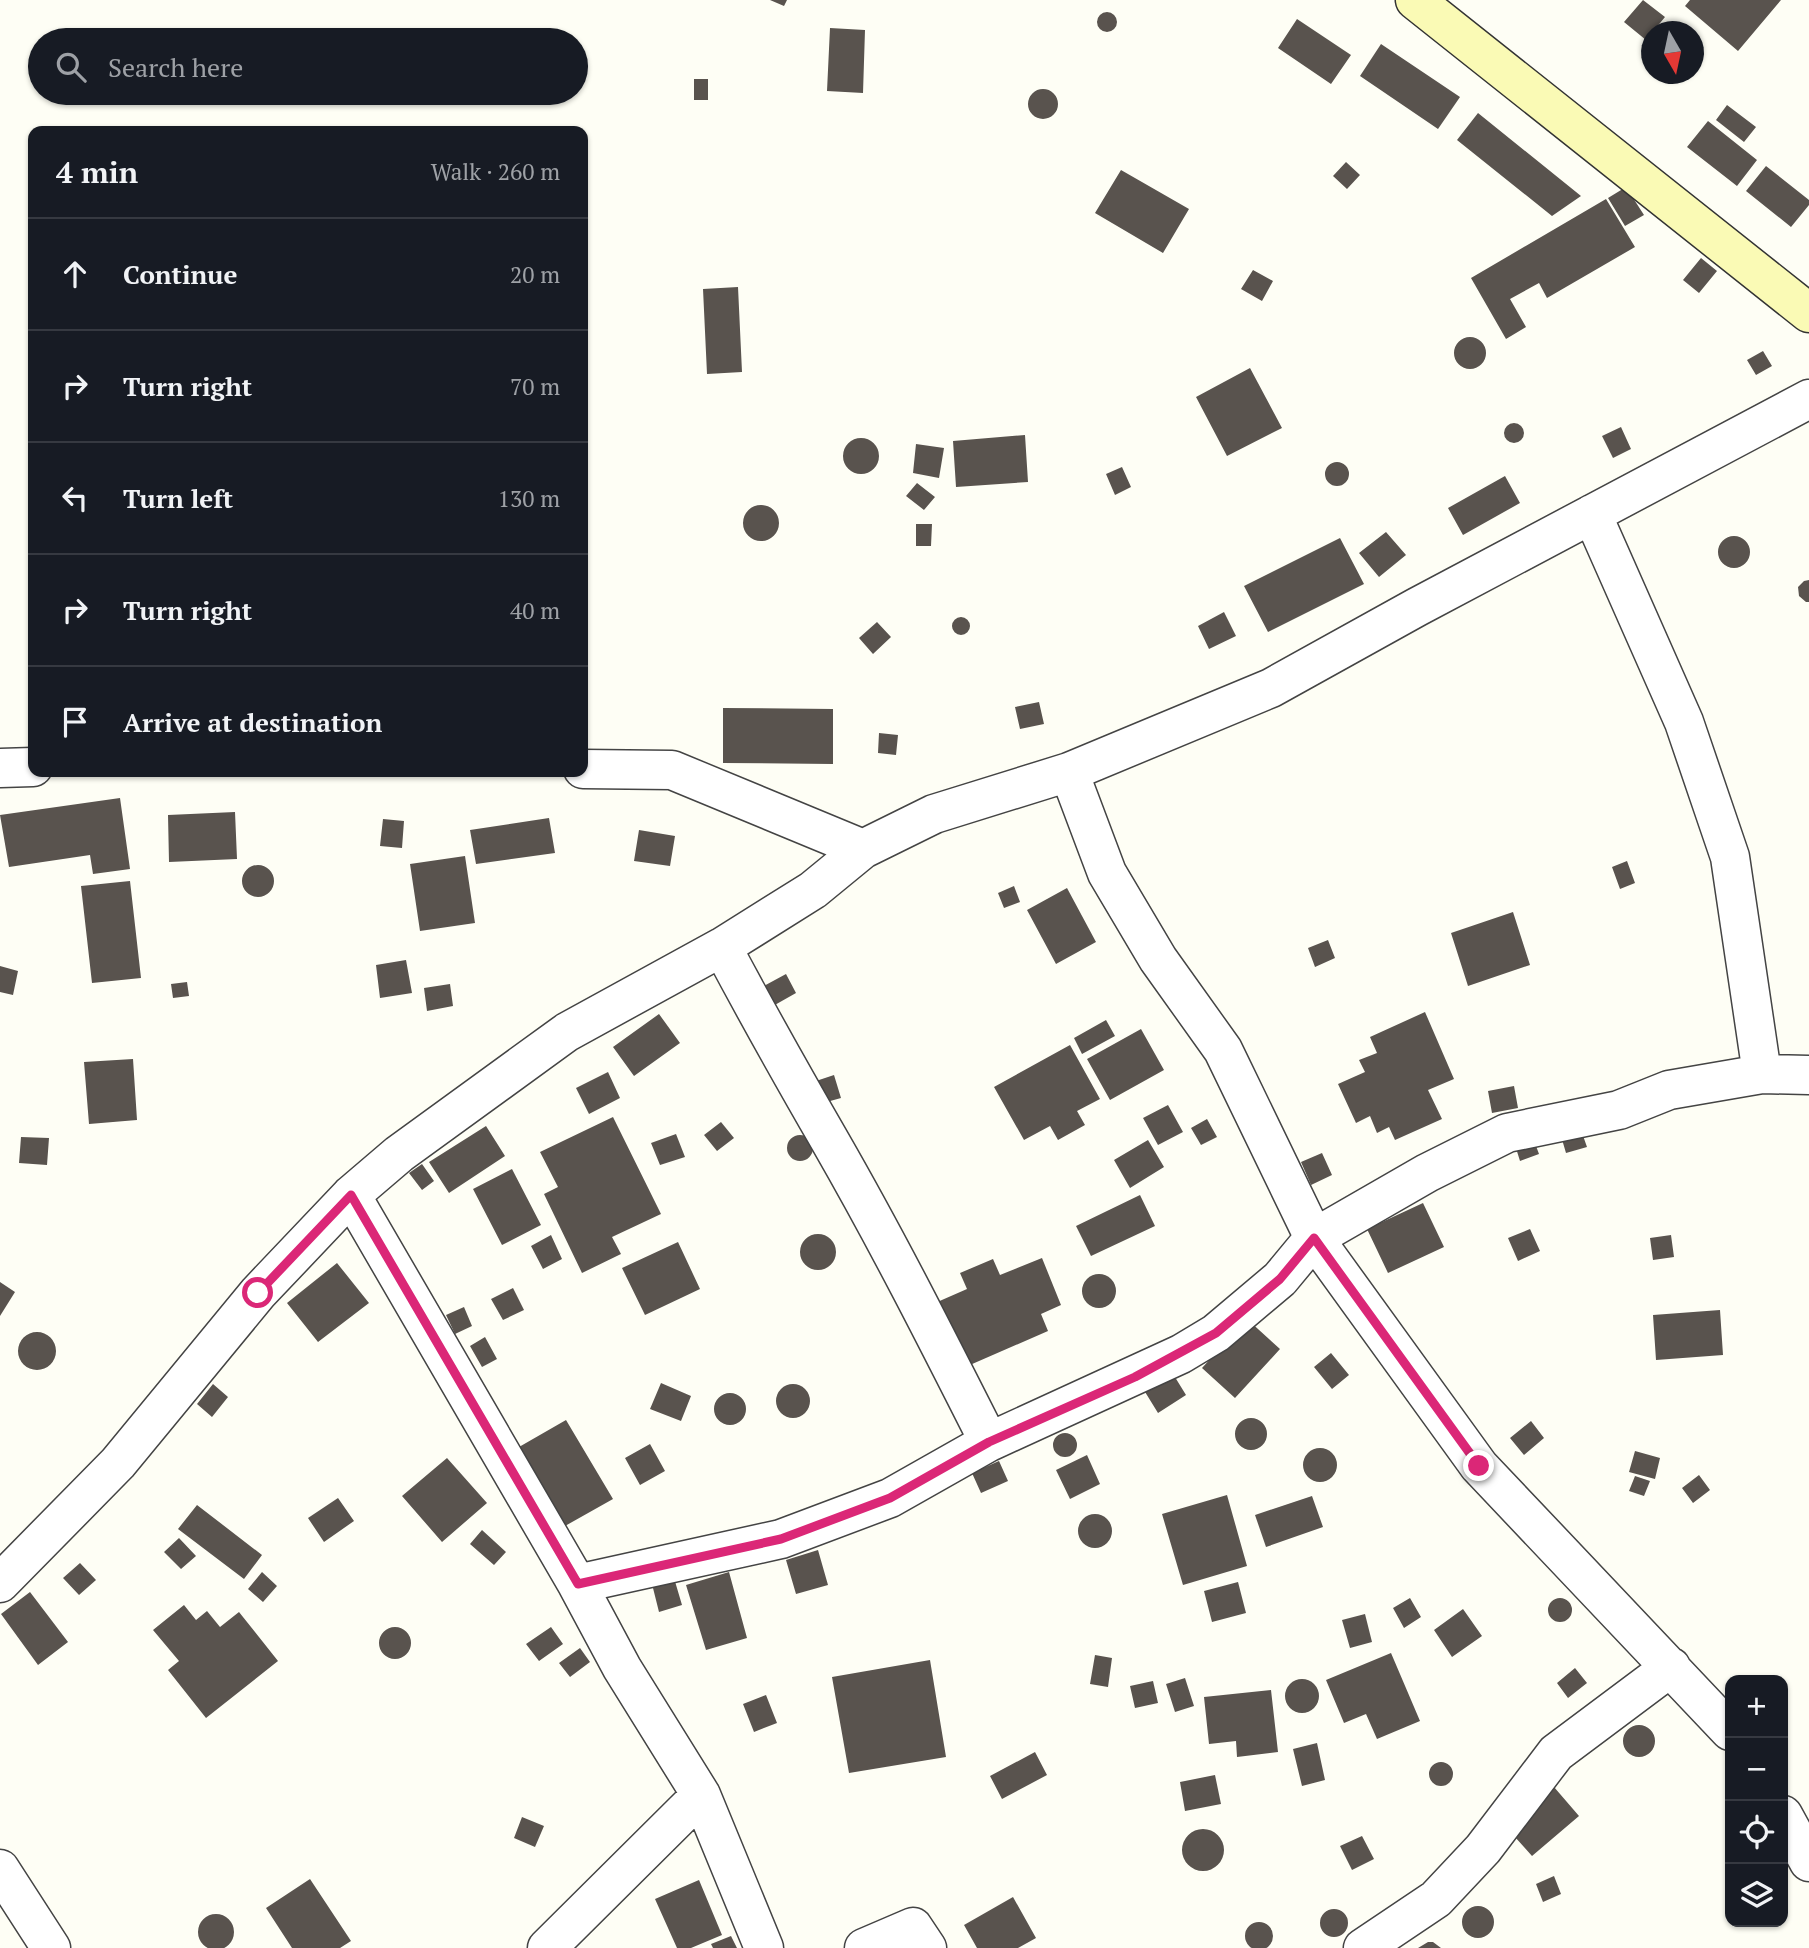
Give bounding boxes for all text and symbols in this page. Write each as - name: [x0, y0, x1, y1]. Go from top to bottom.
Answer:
- north arrow: [1641, 21, 1704, 84]
- search box: [28, 28, 588, 105]
- icon: search: [52, 48, 90, 86]
- text: Search here: [108, 50, 243, 84]
- text: 4 min: [56, 152, 138, 192]
- text: Walk · 260 m: [431, 156, 560, 187]
- icon: ahead: [56, 255, 94, 293]
- text: Continue: [123, 257, 237, 291]
- text: 20 m: [510, 259, 560, 290]
- icon: right: [56, 367, 94, 405]
- text: Turn right: [123, 369, 252, 403]
- text: 70 m: [510, 371, 560, 402]
- icon: left: [56, 479, 94, 517]
- text: Turn left: [123, 481, 233, 515]
- text: 130 m: [498, 483, 560, 514]
- icon: right: [56, 591, 94, 629]
- text: Turn right: [123, 593, 252, 627]
- text: 40 m: [510, 595, 560, 626]
- icon: arrive: [56, 703, 94, 741]
- text: Arrive at destination: [123, 705, 382, 739]
- route start: [242, 1277, 273, 1308]
- route end: [1463, 1450, 1494, 1481]
- map controls: [1725, 1675, 1788, 1927]
- button: +: [1725, 1675, 1788, 1738]
- button: −: [1725, 1738, 1788, 1801]
- button: locate: [1725, 1801, 1788, 1864]
- button: layers: [1725, 1864, 1788, 1927]

